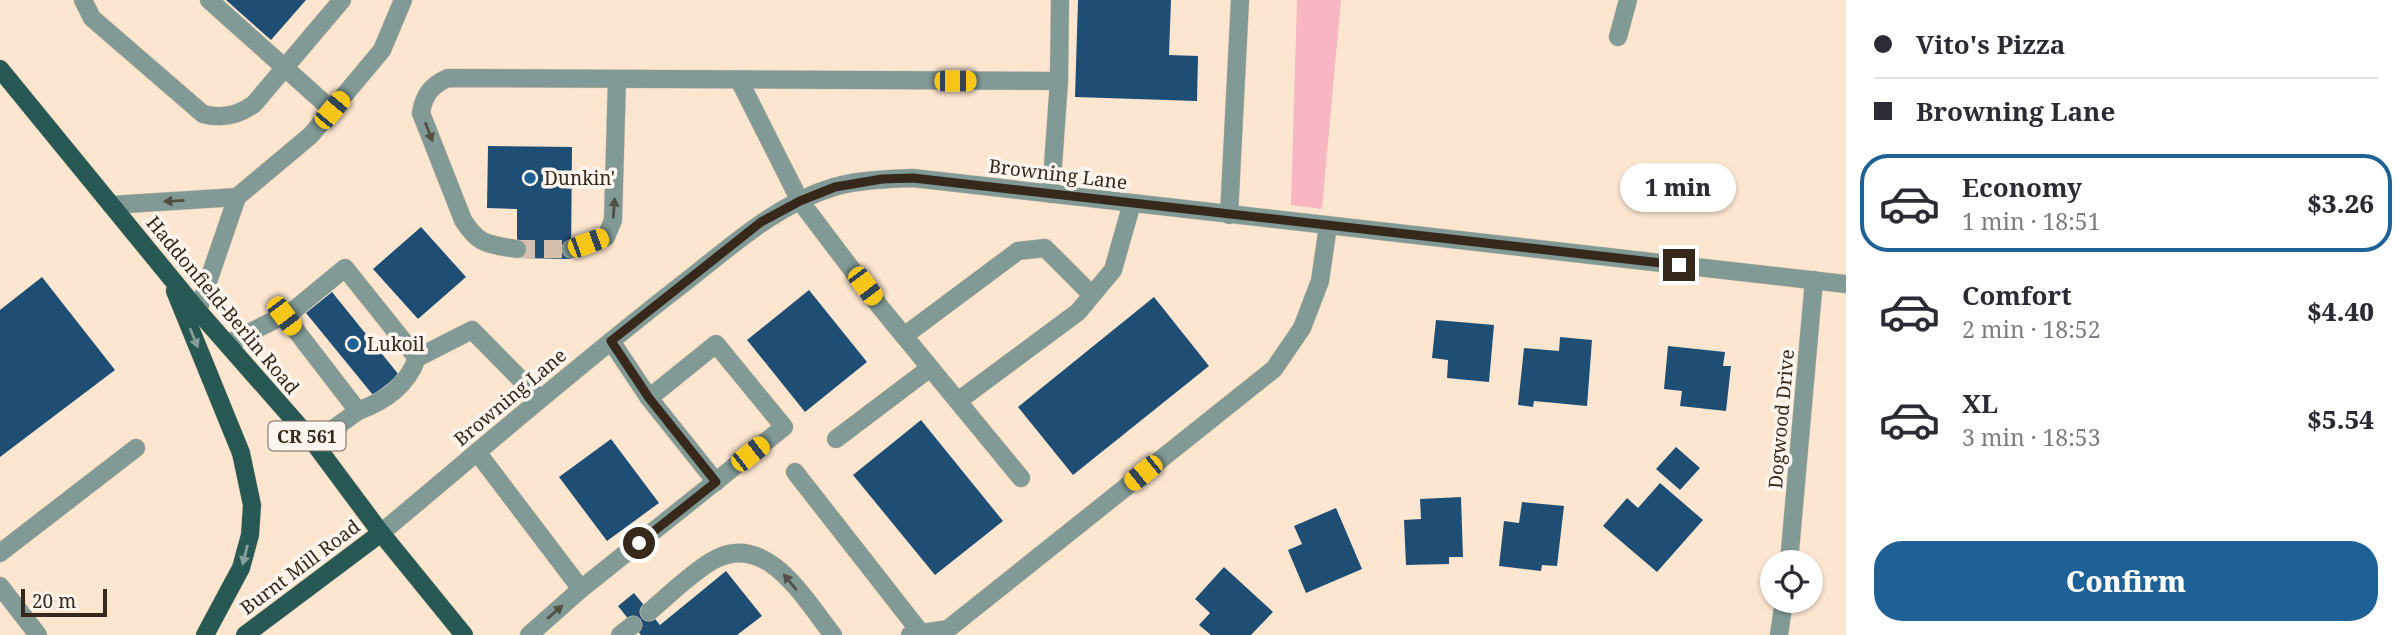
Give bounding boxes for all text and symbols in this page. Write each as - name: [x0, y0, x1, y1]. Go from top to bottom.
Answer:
- text: Vito's Pizza: [1916, 26, 2065, 62]
- car: [935, 71, 977, 92]
- car: [311, 87, 354, 133]
- text: Browning Lane: [1916, 93, 2115, 129]
- one-way arrow: [424, 122, 435, 143]
- street label: Browning Lane: [987, 153, 1129, 195]
- callout: 1 min: [1621, 163, 1737, 212]
- place label: Dunkin': [544, 165, 615, 191]
- text: Economy: [1962, 169, 2082, 205]
- marker: Dunkin': [522, 170, 538, 186]
- text: 1 min: [1645, 171, 1711, 203]
- icon: car: [1878, 172, 1941, 235]
- text: $3.26: [2307, 185, 2374, 221]
- one-way arrow: [163, 196, 185, 207]
- one-way arrow: [609, 196, 620, 218]
- text: 1 min · 18:51: [1962, 205, 2100, 237]
- street label: Haddonfield-Berlin Road: [141, 210, 305, 400]
- car: [565, 226, 612, 260]
- route end: [1663, 249, 1695, 281]
- car: [844, 263, 887, 309]
- text: Comfort: [1962, 277, 2072, 313]
- icon: car: [1878, 280, 1941, 343]
- car: [263, 293, 306, 339]
- text: $4.40: [2307, 293, 2374, 329]
- text: 2 min · 18:52: [1962, 313, 2100, 345]
- one-way arrow: [189, 328, 200, 349]
- place label: Lukoil: [367, 331, 425, 357]
- marker: Lukoil: [345, 336, 361, 352]
- street label: Browning Lane: [448, 342, 572, 452]
- street label: Dogwood Drive: [1762, 348, 1800, 490]
- text: XL: [1962, 385, 1998, 421]
- icon: car: [1878, 388, 1941, 451]
- text: $5.54: [2307, 401, 2374, 437]
- text: 3 min · 18:53: [1962, 421, 2100, 453]
- road number: CR 561: [268, 422, 346, 450]
- car: [727, 433, 774, 475]
- car: [1121, 452, 1166, 494]
- street label: Burnt Mill Road: [235, 513, 365, 621]
- route start: [623, 527, 655, 559]
- button: Confirm: [1874, 541, 2378, 621]
- one-way arrow: [239, 544, 250, 566]
- map controls: [1760, 550, 1823, 613]
- button: locate: [1760, 550, 1823, 613]
- one-way arrow: [783, 573, 798, 590]
- scale bar: [21, 586, 107, 618]
- text: 20 m: [32, 588, 76, 614]
- one-way arrow: [546, 604, 564, 620]

